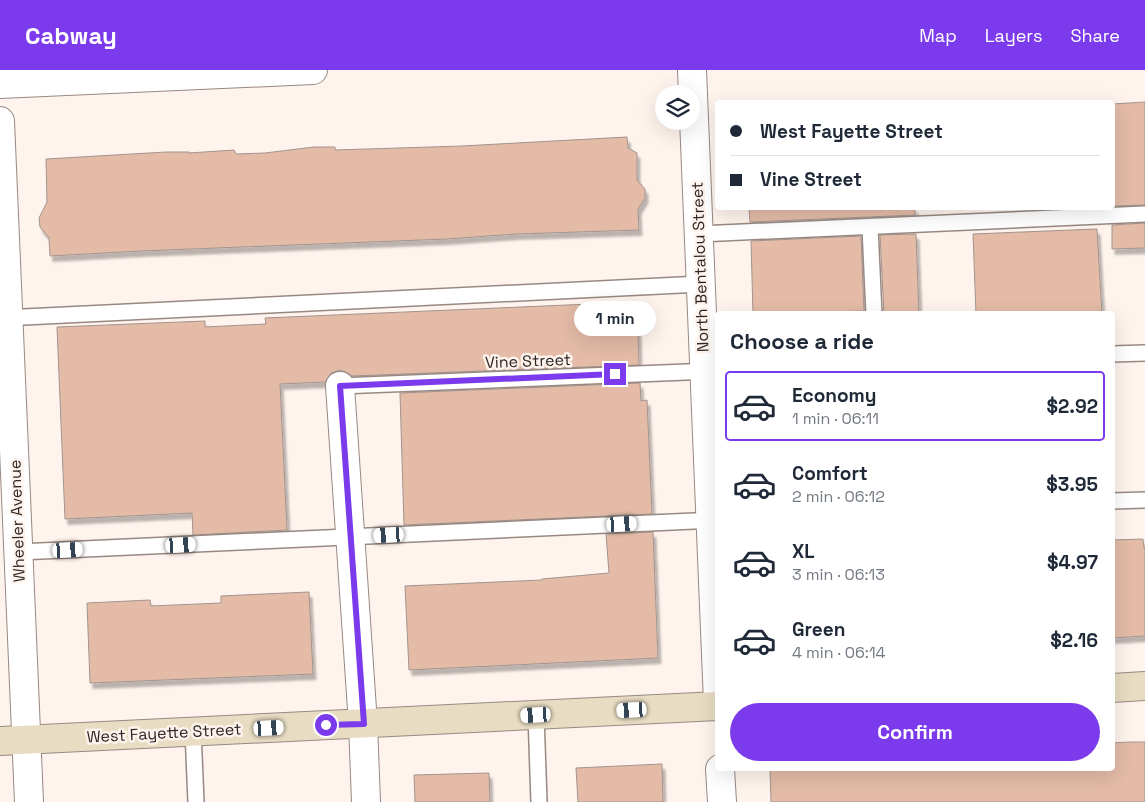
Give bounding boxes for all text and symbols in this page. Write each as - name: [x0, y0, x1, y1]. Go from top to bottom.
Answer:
- text: Cabway: [25, 20, 117, 51]
- text: Map: [919, 24, 957, 47]
- text: Layers: [985, 24, 1042, 47]
- text: Share: [1070, 24, 1120, 47]
- map controls: [655, 85, 700, 130]
- button: layers: [655, 85, 700, 130]
- text: West Fayette Street: [760, 119, 943, 144]
- text: Vine Street: [760, 167, 862, 192]
- street label: North Bentalou Street: [687, 181, 713, 353]
- callout: 1 min: [574, 302, 656, 336]
- text: 1 min: [595, 308, 635, 329]
- text: Choose a ride: [730, 327, 874, 355]
- street label: Vine Street: [485, 349, 571, 373]
- route end: [604, 363, 626, 385]
- text: Economy: [792, 383, 876, 408]
- icon: car: [732, 384, 777, 429]
- text: $2.92: [1047, 394, 1098, 419]
- text: 1 min · 06:11: [792, 408, 879, 429]
- street label: Wheeler Avenue: [4, 459, 30, 583]
- text: Comfort: [792, 461, 868, 486]
- icon: car: [732, 462, 777, 507]
- text: $3.95: [1046, 472, 1098, 497]
- text: 2 min · 06:12: [792, 486, 885, 507]
- car: [606, 516, 637, 532]
- car: [373, 527, 404, 543]
- car: [165, 537, 196, 553]
- text: XL: [792, 539, 815, 564]
- icon: car: [732, 540, 777, 585]
- car: [52, 542, 83, 558]
- text: $4.97: [1047, 550, 1098, 575]
- text: 3 min · 06:13: [792, 564, 885, 585]
- text: Green: [792, 617, 845, 642]
- icon: car: [732, 618, 777, 663]
- text: $2.16: [1050, 628, 1098, 653]
- text: 4 min · 06:14: [792, 642, 886, 663]
- car: [616, 702, 647, 718]
- button: Confirm: [730, 703, 1100, 761]
- car: [520, 707, 551, 723]
- route start: [315, 714, 337, 736]
- street label: West Fayette Street: [86, 718, 242, 748]
- car: [253, 720, 284, 736]

